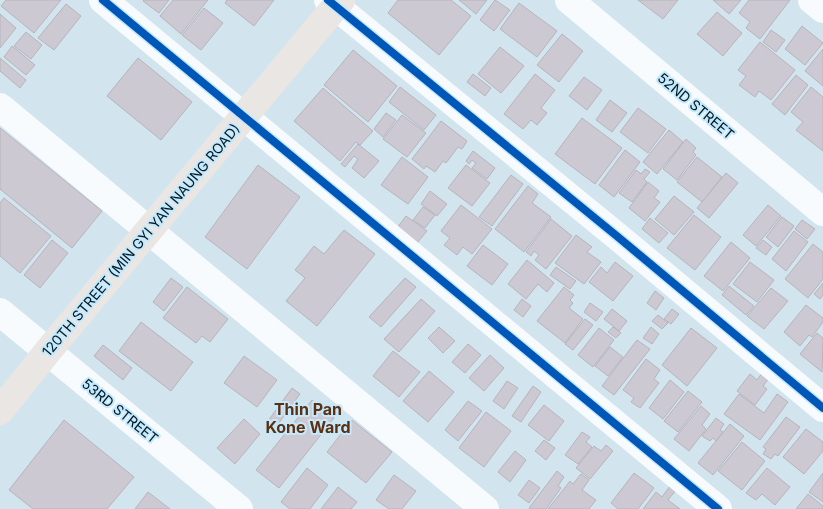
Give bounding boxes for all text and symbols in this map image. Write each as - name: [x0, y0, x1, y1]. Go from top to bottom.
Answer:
- street label: 52ND STREET: [655, 69, 738, 143]
- street label: 120TH STREET (MIN GYI YAN NAUNG ROAD): [38, 120, 243, 360]
- street label: 53RD STREET: [79, 375, 162, 447]
- district label: Thin Pan Kone Ward: [265, 399, 351, 437]

